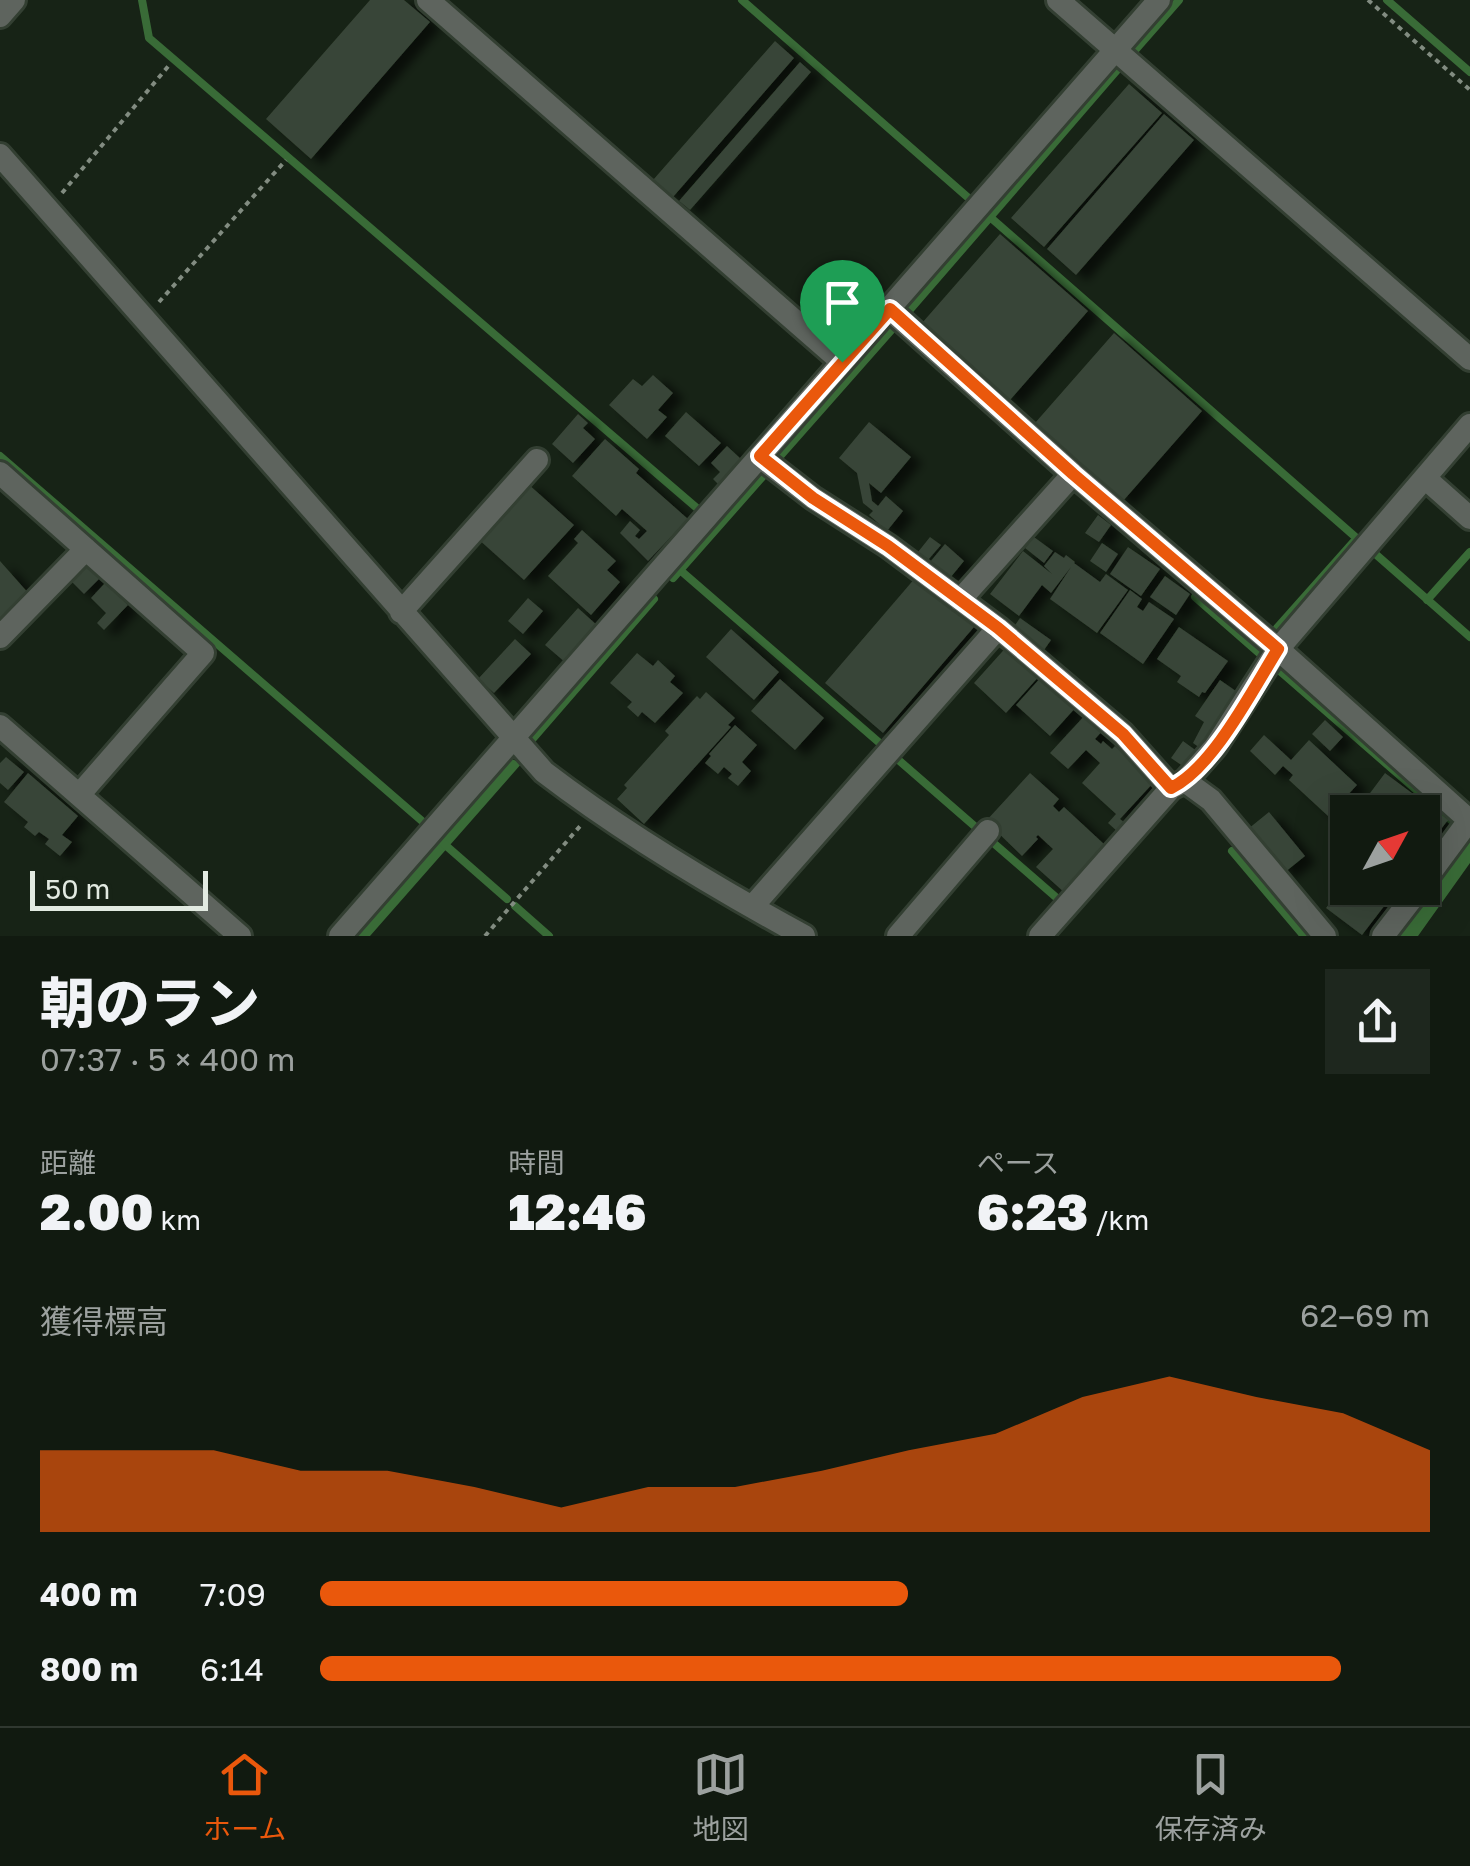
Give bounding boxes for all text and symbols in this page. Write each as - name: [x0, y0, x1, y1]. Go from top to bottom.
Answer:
- pin: [800, 260, 885, 363]
- icon: arrive: [815, 275, 870, 330]
- north arrow: [1330, 795, 1440, 905]
- map controls: [1330, 795, 1440, 905]
- scale bar: [30, 866, 208, 910]
- text: 50 m: [45, 872, 110, 905]
- text: 朝のラン: [40, 969, 260, 1035]
- button: share: [1325, 969, 1430, 1074]
- text: 07:37 · 5 × 400 m: [40, 1040, 295, 1078]
- text: 距離: [40, 1146, 96, 1179]
- text: 時間: [508, 1146, 564, 1179]
- text: ペース: [977, 1146, 1059, 1179]
- text: 2.00: [40, 1181, 154, 1241]
- text: 12:46: [508, 1181, 646, 1241]
- text: 6:23: [977, 1181, 1088, 1241]
- text: km: [154, 1203, 201, 1236]
- text: /km: [1088, 1203, 1149, 1236]
- text: 62–69 m: [1300, 1296, 1430, 1334]
- text: 獲得標高: [40, 1302, 168, 1340]
- text: 400 m: [40, 1575, 138, 1613]
- text: 7:09: [200, 1575, 266, 1613]
- text: 800 m: [40, 1650, 138, 1688]
- text: 6:14: [200, 1650, 264, 1688]
- tab: ホーム: [203, 1747, 286, 1847]
- tab: 地図: [693, 1747, 749, 1847]
- tab: 保存済み: [1155, 1747, 1267, 1847]

